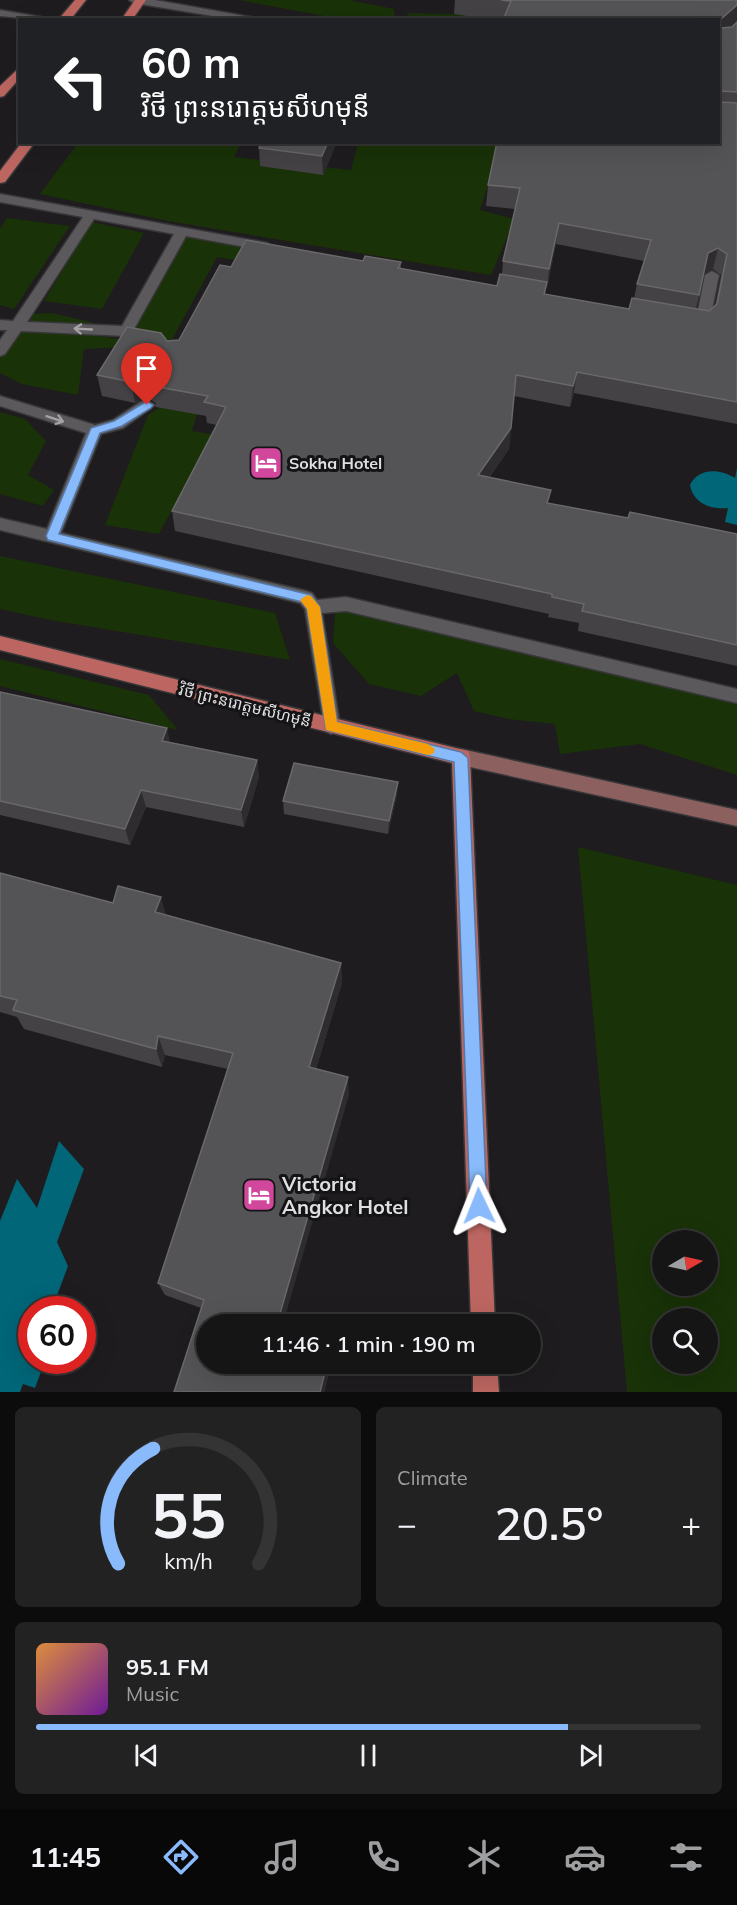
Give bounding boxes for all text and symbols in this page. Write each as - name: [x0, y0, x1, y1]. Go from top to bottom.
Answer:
- text: 60 m: [141, 36, 241, 89]
- icon: left: [42, 42, 120, 120]
- text: វិថី ព្រះនរោត្ដមសីហមុនី: [141, 90, 370, 124]
- one-way arrow: [74, 324, 94, 335]
- pin: [121, 343, 172, 405]
- icon: arrive: [130, 352, 163, 385]
- one-way arrow: [45, 415, 64, 426]
- hotel icon: Sokha Hotel: [248, 445, 284, 481]
- place label: Sokha Hotel: [289, 453, 382, 473]
- street label: វិថី ព្រះនរោត្ដមសីហមុនី: [176, 678, 313, 732]
- place label: Victoria Angkor Hotel: [281, 1171, 408, 1219]
- position arrow: [447, 1174, 511, 1238]
- hotel icon: Victoria Angkor Hotel: [241, 1177, 277, 1213]
- north arrow: [652, 1230, 718, 1296]
- map controls: [652, 1230, 718, 1374]
- speed limit sign: 60: [18, 1296, 96, 1374]
- button: search: [652, 1308, 718, 1374]
- text: 11:46 · 1 min · 190 m: [261, 1330, 476, 1358]
- text: Climate: [397, 1465, 468, 1490]
- text: 55: [151, 1475, 225, 1554]
- text: 20.5°: [495, 1495, 603, 1551]
- text: −: [397, 1503, 417, 1544]
- text: +: [681, 1503, 701, 1544]
- text: km/h: [164, 1547, 212, 1574]
- text: 95.1 FM: [126, 1653, 209, 1681]
- text: Music: [126, 1681, 179, 1706]
- icon: previous: [130, 1739, 163, 1772]
- icon: pause: [352, 1739, 385, 1772]
- icon: next: [574, 1739, 607, 1772]
- icon: directions: [160, 1836, 202, 1878]
- icon: music: [261, 1836, 303, 1878]
- icon: phone: [362, 1836, 404, 1878]
- icon: climate: [463, 1836, 505, 1878]
- icon: car: [564, 1836, 606, 1878]
- icon: filters: [665, 1836, 707, 1878]
- text: 11:45: [30, 1840, 101, 1874]

